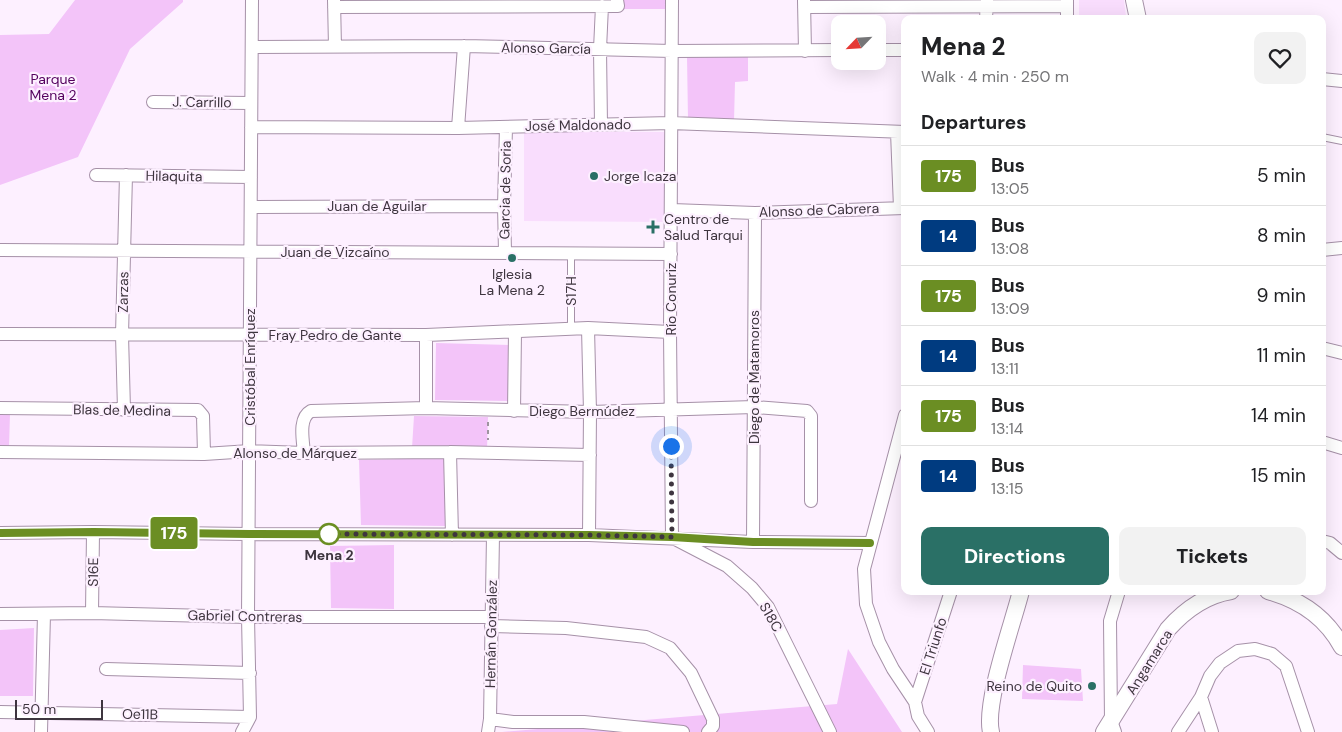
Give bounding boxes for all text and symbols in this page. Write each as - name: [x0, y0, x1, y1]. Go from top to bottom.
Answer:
- north arrow: [831, 15, 886, 70]
- map controls: [831, 15, 886, 70]
- text: Mena 2: [921, 31, 1005, 62]
- button: heart: [1254, 32, 1306, 84]
- street label: Alonso García: [501, 38, 591, 58]
- text: Walk · 4 min · 250 m: [921, 66, 1069, 87]
- park label: Parque Mena 2: [29, 70, 77, 104]
- street label: J. Carrillo: [172, 92, 232, 112]
- text: Departures: [921, 110, 1026, 135]
- street label: José Maldonado: [525, 115, 631, 135]
- street label: Garcia de Soria: [495, 140, 515, 240]
- text: Bus: [991, 153, 1025, 178]
- text: 5 min: [1257, 163, 1306, 188]
- text: 175: [935, 164, 962, 188]
- street label: Hilaquita: [145, 167, 203, 185]
- place label: Jorge Icaza: [604, 167, 676, 185]
- marker: Jorge Icaza: [588, 170, 600, 182]
- text: 13:05: [991, 178, 1029, 199]
- street label: Juan de Aguilar: [327, 197, 427, 215]
- street label: Alonso de Cabrera: [759, 199, 879, 221]
- place label: Centro de Salud Tarqui: [664, 210, 743, 244]
- text: Bus: [991, 213, 1025, 238]
- marker: Centro de Salud Tarqui: [646, 220, 660, 234]
- text: 8 min: [1257, 223, 1306, 248]
- text: 14: [939, 224, 958, 248]
- text: 13:08: [991, 238, 1029, 259]
- street label: Juan de Vizcaíno: [280, 243, 390, 261]
- marker: Iglesia La Mena 2: [506, 252, 518, 264]
- street label: Río Conuriz: [662, 263, 680, 335]
- place label: Iglesia La Mena 2: [479, 265, 545, 299]
- street label: Zarzas: [114, 271, 132, 313]
- text: Bus: [991, 273, 1025, 298]
- street label: S17H: [562, 276, 580, 306]
- text: 9 min: [1257, 283, 1306, 308]
- text: 175: [935, 284, 962, 308]
- text: 13:09: [991, 298, 1030, 319]
- street label: Cristóbal Enríquez: [241, 308, 259, 426]
- street label: Diego de Matamoros: [745, 310, 763, 444]
- street label: Fray Pedro de Gante: [269, 326, 402, 344]
- text: Bus: [991, 333, 1025, 358]
- text: 11 min: [1257, 343, 1306, 368]
- text: 14: [939, 344, 958, 368]
- text: 13:11: [991, 358, 1019, 379]
- text: Bus: [991, 393, 1025, 418]
- street label: Blas de Medina: [73, 400, 171, 420]
- street label: Diego Bermúdez: [529, 402, 635, 420]
- text: 14 min: [1251, 403, 1306, 428]
- text: 175: [935, 404, 962, 428]
- text: 13:14: [991, 418, 1023, 439]
- your location: [659, 434, 684, 459]
- street label: Alonso de Márquez: [233, 444, 357, 462]
- text: Bus: [991, 453, 1025, 478]
- text: 15 min: [1251, 463, 1306, 488]
- text: 14: [939, 464, 958, 488]
- text: 13:15: [991, 478, 1023, 499]
- line badge: 175: [145, 517, 203, 549]
- text: 175: [161, 521, 188, 545]
- marker: Mena 2: [318, 523, 340, 545]
- button: Directions: [921, 527, 1109, 585]
- button: Tickets: [1119, 527, 1306, 585]
- place label: Mena 2: [304, 546, 354, 564]
- street label: S16E: [84, 557, 102, 587]
- street label: Hernán González: [481, 580, 501, 688]
- street label: S18C: [755, 599, 787, 635]
- street label: Gabriel Contreras: [187, 606, 303, 626]
- street label: El Triunfo: [915, 615, 951, 677]
- street label: Angamarca: [1122, 626, 1176, 698]
- place label: Reino de Quito: [986, 677, 1082, 695]
- marker: Reino de Quito: [1086, 680, 1098, 692]
- scale bar: [15, 697, 102, 720]
- text: 50 m: [22, 700, 56, 718]
- street label: Oe11B: [122, 705, 158, 723]

